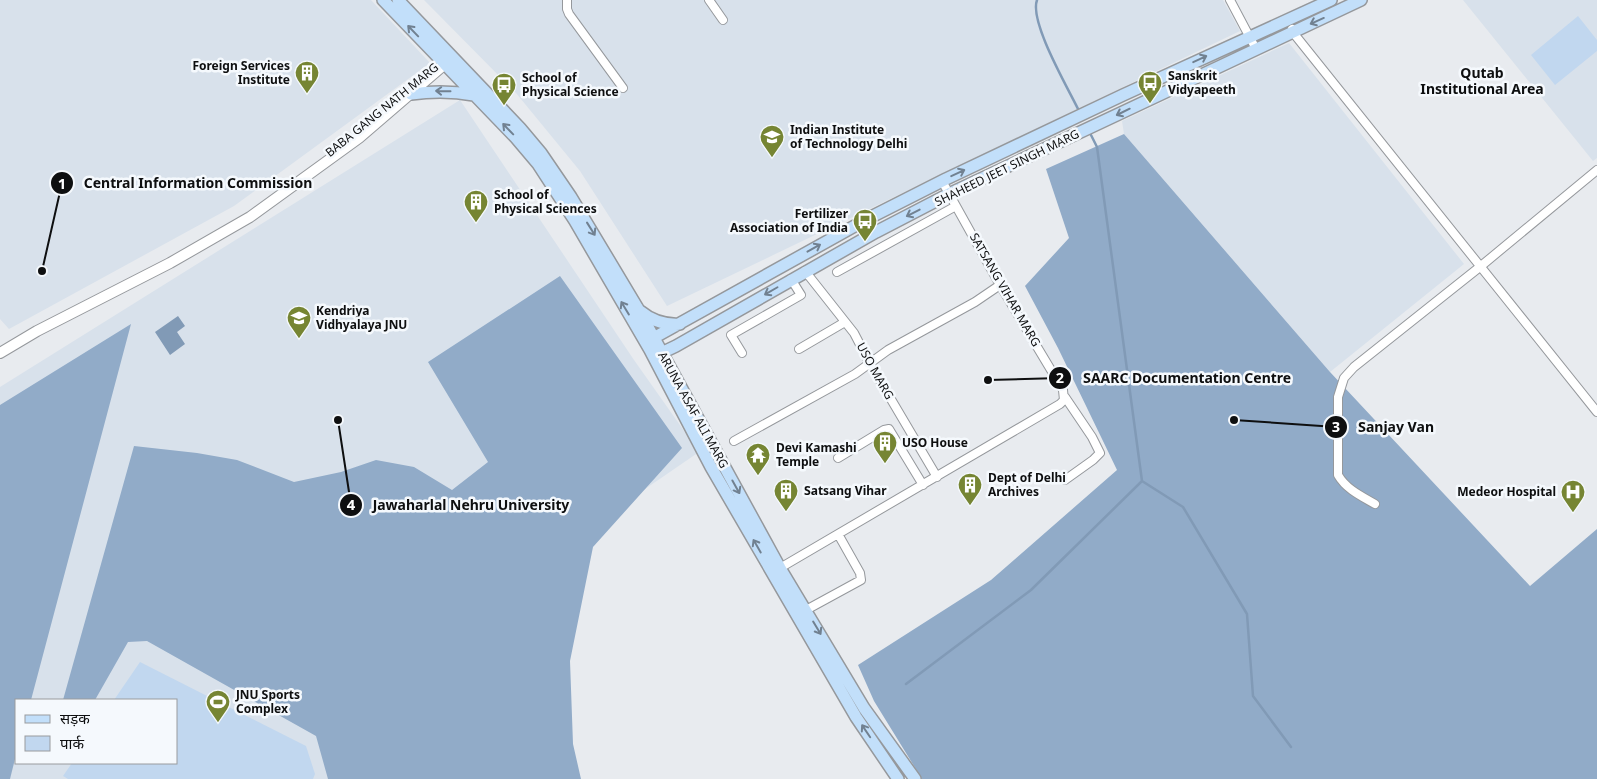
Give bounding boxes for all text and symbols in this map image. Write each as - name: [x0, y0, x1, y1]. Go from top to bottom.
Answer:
- one-way arrow: [1310, 17, 1325, 27]
- one-way arrow: [407, 24, 419, 37]
- one-way arrow: [1192, 54, 1207, 64]
- place label: Foreign Services Institute: [193, 59, 290, 89]
- building icon: Foreign Services Institute: [294, 60, 320, 94]
- street label: BABA GANG NATH MARG: [323, 60, 442, 161]
- district label: Qutab Institutional Area: [1420, 65, 1544, 100]
- place label: Sanskrit Vidyapeeth: [1168, 69, 1236, 99]
- bus stop icon: Sanskrit Vidyapeeth: [1137, 70, 1163, 104]
- place label: School of Physical Science: [522, 71, 619, 101]
- bus stop icon: School of Physical Science: [491, 72, 517, 106]
- one-way arrow: [435, 86, 451, 96]
- one-way arrow: [1116, 108, 1131, 118]
- one-way arrow: [502, 123, 514, 135]
- place label: Indian Institute of Technology Delhi: [790, 123, 907, 153]
- school or university icon: Indian Institute of Technology Delhi: [759, 124, 785, 158]
- street label: SHAHEED JEET SINGH MARG: [932, 127, 1082, 211]
- one-way arrow: [950, 168, 965, 177]
- callout: Central Information Commission: [49, 169, 323, 198]
- text: Central Information Commission: [84, 175, 312, 194]
- text: 1: [58, 176, 66, 195]
- place label: School of Physical Sciences: [494, 188, 597, 218]
- building icon: School of Physical Sciences: [463, 189, 489, 223]
- place label: Fertilizer Association of India: [730, 207, 849, 237]
- bus stop icon: Fertilizer Association of India: [852, 208, 878, 242]
- one-way arrow: [906, 209, 921, 218]
- one-way arrow: [586, 221, 596, 235]
- street label: SATSANG VIHAR MARG: [965, 231, 1043, 350]
- one-way arrow: [806, 243, 821, 252]
- one-way arrow: [763, 286, 778, 296]
- one-way arrow: [619, 302, 629, 316]
- place label: Kendriya Vidhyalaya JNU: [316, 304, 407, 334]
- school or university icon: Kendriya Vidhyalaya JNU: [286, 305, 312, 339]
- street label: USO MARG: [852, 340, 896, 403]
- street label: ARUNA ASAF ALI MARG: [653, 349, 731, 472]
- callout: SAARC Documentation Centre: [1048, 363, 1301, 392]
- text: 2: [1056, 370, 1064, 389]
- text: SAARC Documentation Centre: [1083, 370, 1291, 389]
- callout: Sanjay Van: [1323, 412, 1444, 441]
- text: 3: [1332, 419, 1340, 438]
- text: Sanjay Van: [1358, 419, 1434, 438]
- building icon: USO House: [872, 430, 898, 464]
- place label: USO House: [902, 436, 968, 452]
- place label: Devi Kamashi Temple: [776, 441, 857, 471]
- temple icon: Devi Kamashi Temple: [745, 442, 771, 476]
- place label: Dept of Delhi Archives: [988, 471, 1066, 501]
- building icon: Dept of Delhi Archives: [957, 472, 983, 506]
- building icon: Satsang Vihar: [773, 478, 799, 512]
- hospital icon: Medeor Hospital: [1560, 479, 1586, 513]
- one-way arrow: [731, 480, 741, 495]
- place label: Satsang Vihar: [804, 484, 887, 500]
- place label: Medeor Hospital: [1457, 485, 1556, 501]
- callout: Jawaharlal Nehru University: [338, 490, 580, 519]
- text: 4: [347, 497, 356, 516]
- text: Jawaharlal Nehru University: [371, 497, 569, 516]
- one-way arrow: [752, 539, 762, 554]
- one-way arrow: [812, 621, 822, 635]
- place label: JNU Sports Complex: [235, 688, 300, 718]
- sports icon: JNU Sports Complex: [205, 689, 231, 723]
- legend: [15, 699, 178, 764]
- text: सड़क: [60, 711, 90, 730]
- one-way arrow: [861, 725, 871, 739]
- text: पार्क: [60, 735, 84, 755]

